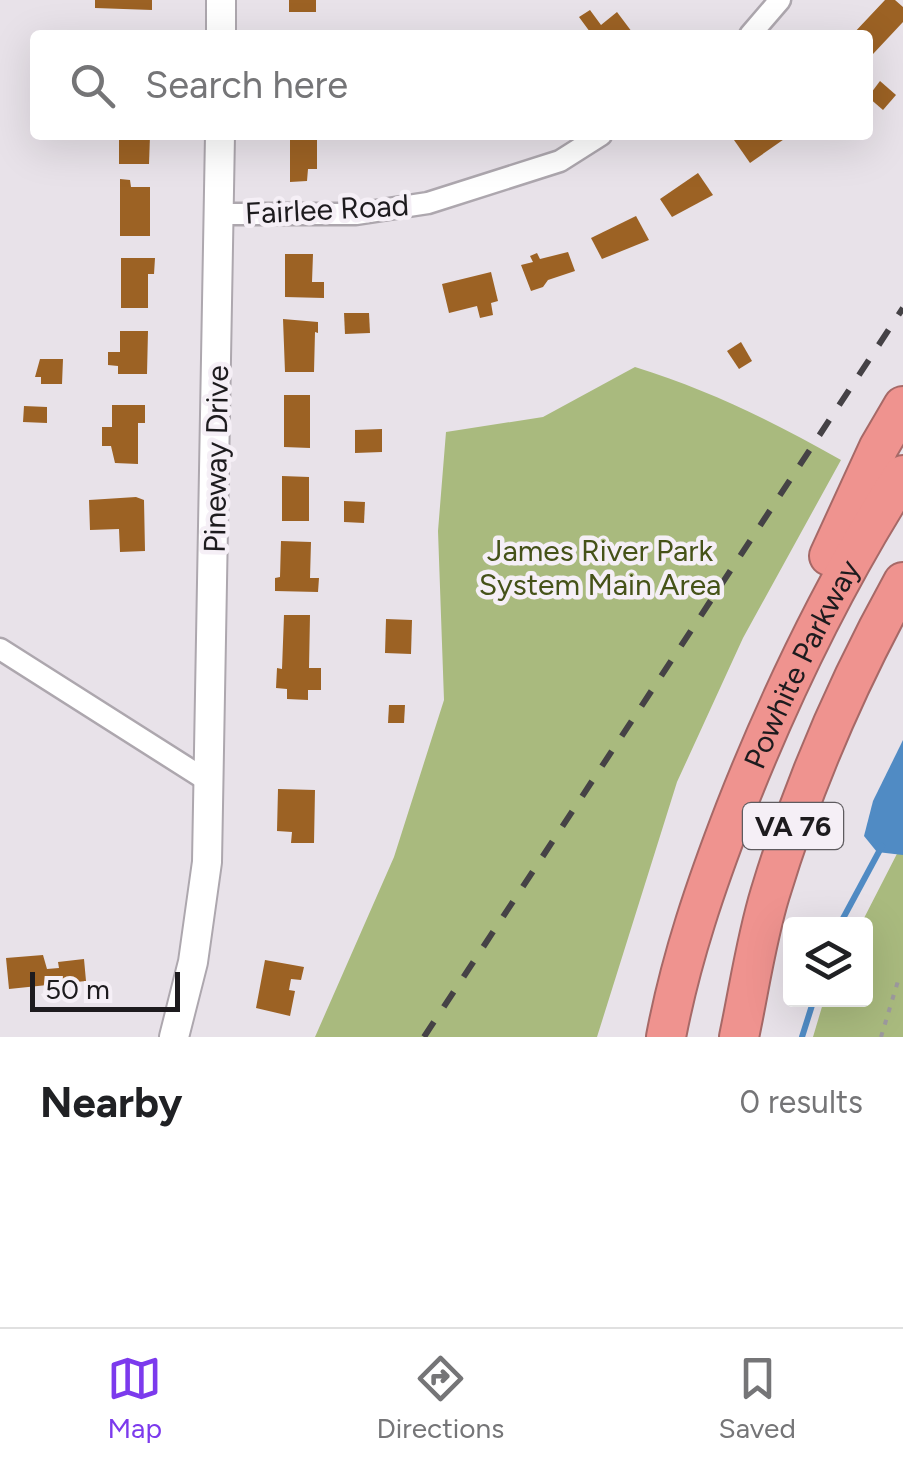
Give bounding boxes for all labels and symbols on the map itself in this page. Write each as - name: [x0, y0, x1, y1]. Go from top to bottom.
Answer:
- street label: Fairlee Road: [244, 186, 410, 232]
- street label: Pineway Drive: [196, 365, 236, 553]
- park label: James River Park System Main Area: [479, 532, 721, 603]
- street label: Powhite Parkway: [735, 553, 867, 774]
- road number: VA 76: [743, 803, 843, 849]
- scale bar: [30, 967, 180, 1011]

